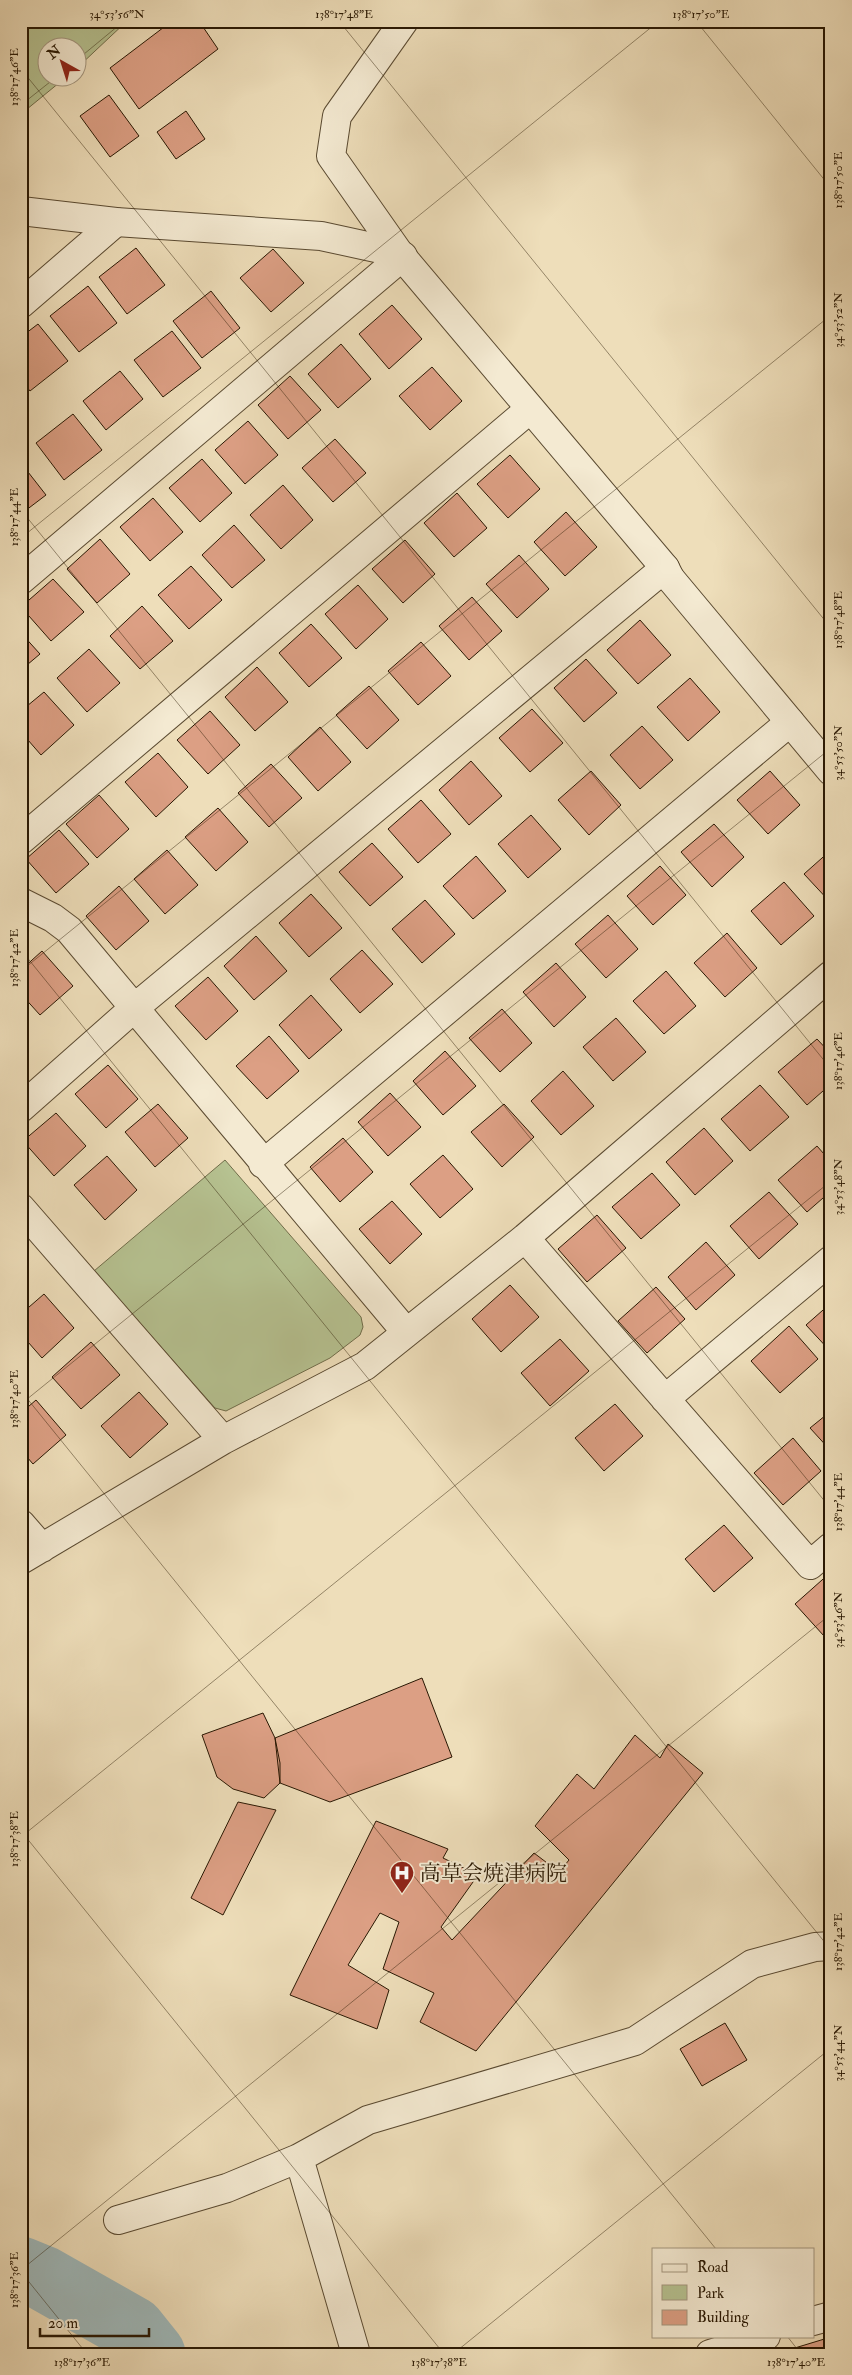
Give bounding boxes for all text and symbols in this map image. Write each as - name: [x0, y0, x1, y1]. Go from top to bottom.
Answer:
- text: 34°53'56"N: [89, 7, 145, 22]
- text: 138°17'48"E: [315, 7, 373, 22]
- text: 138°17'50"E: [673, 7, 730, 22]
- north arrow: [38, 38, 88, 88]
- text: N: [43, 41, 65, 63]
- text: 138°17'46"E: [7, 48, 22, 106]
- text: 138°17'50"E: [831, 151, 846, 208]
- text: 34°53'52"N: [831, 292, 846, 348]
- text: 138°17'44"E: [7, 487, 22, 546]
- text: 138°17'48"E: [831, 591, 846, 649]
- text: 34°53'50"N: [831, 725, 846, 781]
- text: 138°17'42"E: [7, 929, 22, 987]
- text: 138°17'46"E: [831, 1032, 846, 1090]
- text: 34°53'48"N: [831, 1159, 846, 1215]
- text: 138°17'40"E: [7, 1370, 22, 1428]
- text: 138°17'44"E: [831, 1472, 846, 1531]
- text: 34°53'46"N: [831, 1591, 846, 1648]
- text: 138°17'38"E: [7, 1811, 22, 1867]
- hospital icon: 高草会焼津病院: [389, 1860, 415, 1894]
- place label: 高草会焼津病院: [420, 1860, 567, 1887]
- text: 138°17'42"E: [831, 1913, 846, 1971]
- text: 34°53'44"N: [831, 2024, 846, 2082]
- legend: [652, 2248, 814, 2338]
- text: 138°17'36"E: [7, 2252, 22, 2308]
- text: Road: [697, 2258, 729, 2277]
- text: Park: [697, 2284, 724, 2303]
- scale bar: [40, 2305, 149, 2337]
- text: Building: [697, 2308, 749, 2327]
- text: 20 m: [48, 2314, 78, 2333]
- text: 138°17'36"E: [54, 2355, 110, 2370]
- text: 138°17'38"E: [411, 2355, 467, 2370]
- text: 138°17'40"E: [767, 2355, 825, 2370]

